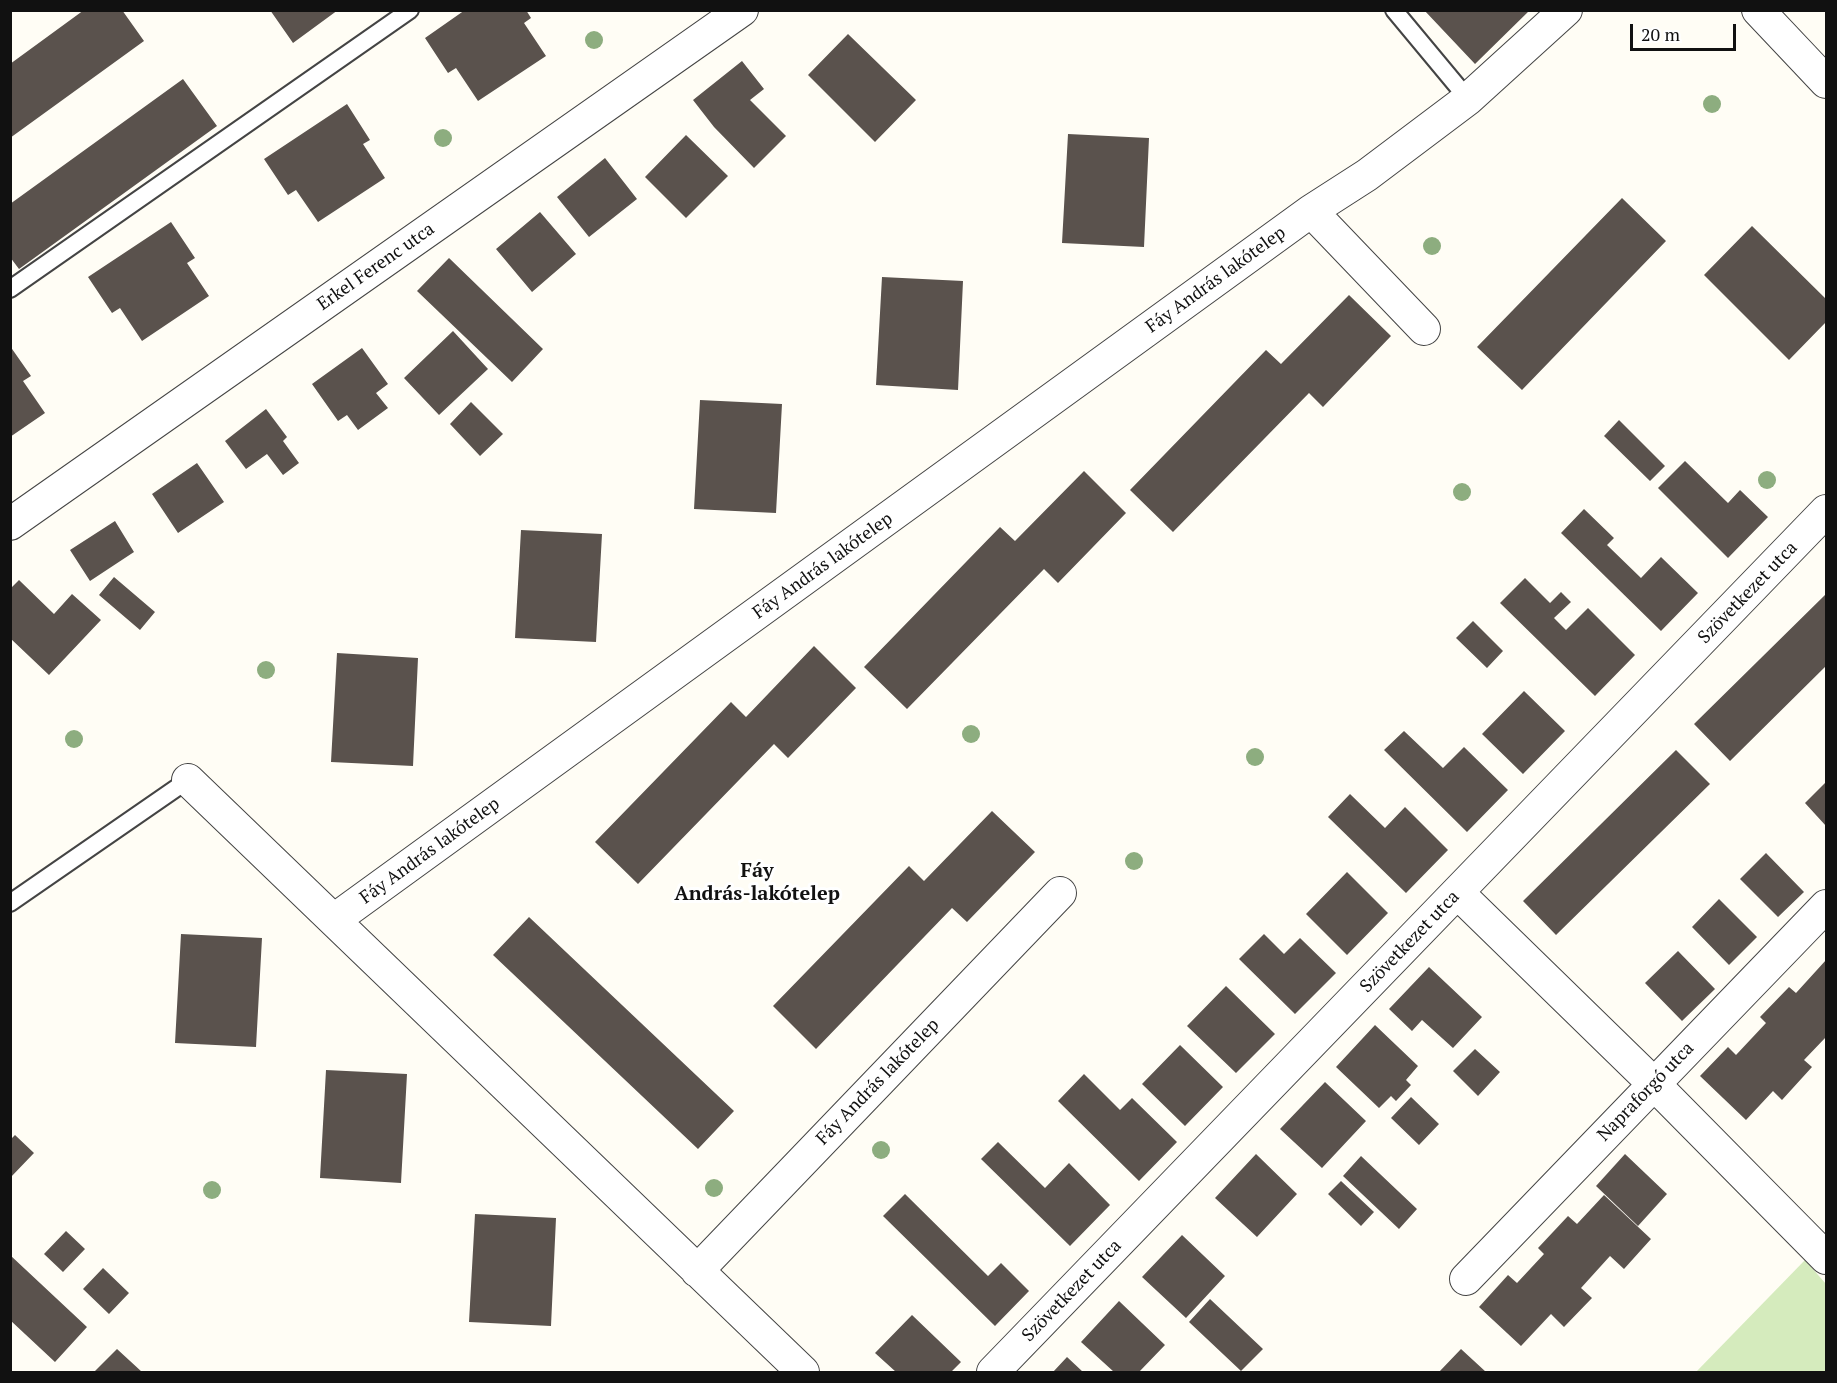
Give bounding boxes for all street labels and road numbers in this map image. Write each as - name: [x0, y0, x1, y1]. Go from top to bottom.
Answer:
- street label: Erkel Ferenc utca: [313, 219, 439, 315]
- street label: Fáy András lakótelep: [1142, 222, 1290, 338]
- street label: Fáy András lakótelep: [749, 508, 897, 624]
- street label: Szövetkezet utca: [1694, 537, 1802, 649]
- street label: Fáy András lakótelep: [356, 793, 504, 909]
- street label: Szövetkezet utca: [1356, 886, 1464, 998]
- street label: Fáy András lakótelep: [812, 1014, 944, 1150]
- street label: Napraforgó utca: [1593, 1038, 1699, 1146]
- street label: Szövetkezet utca: [1018, 1235, 1126, 1347]

